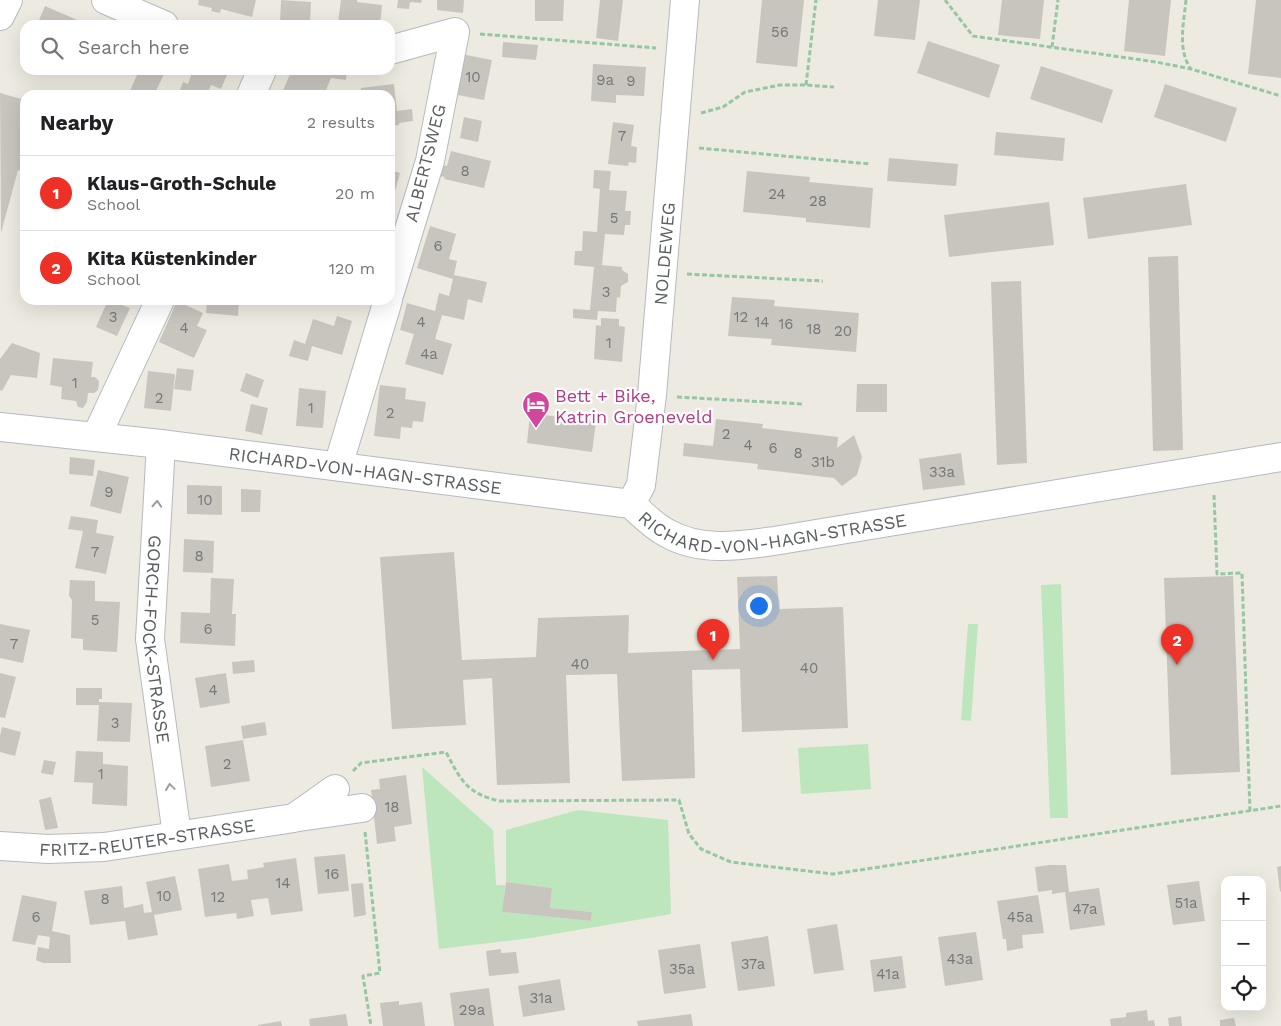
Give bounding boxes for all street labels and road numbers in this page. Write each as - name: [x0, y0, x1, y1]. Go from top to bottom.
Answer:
- street label: ALBERTSWEG: [400, 102, 450, 224]
- street label: NOLDEWEG: [649, 201, 679, 306]
- street label: RICHARD-VON-HAGN-STRASSE: [228, 442, 503, 498]
- street label: RICHARD-VON-HAGN-STRASSE: [637, 497, 913, 529]
- street label: GORCH-FOCK-STRASSE: [139, 535, 175, 745]
- street label: FRITZ-REUTER-STRASSE: [39, 814, 256, 860]

